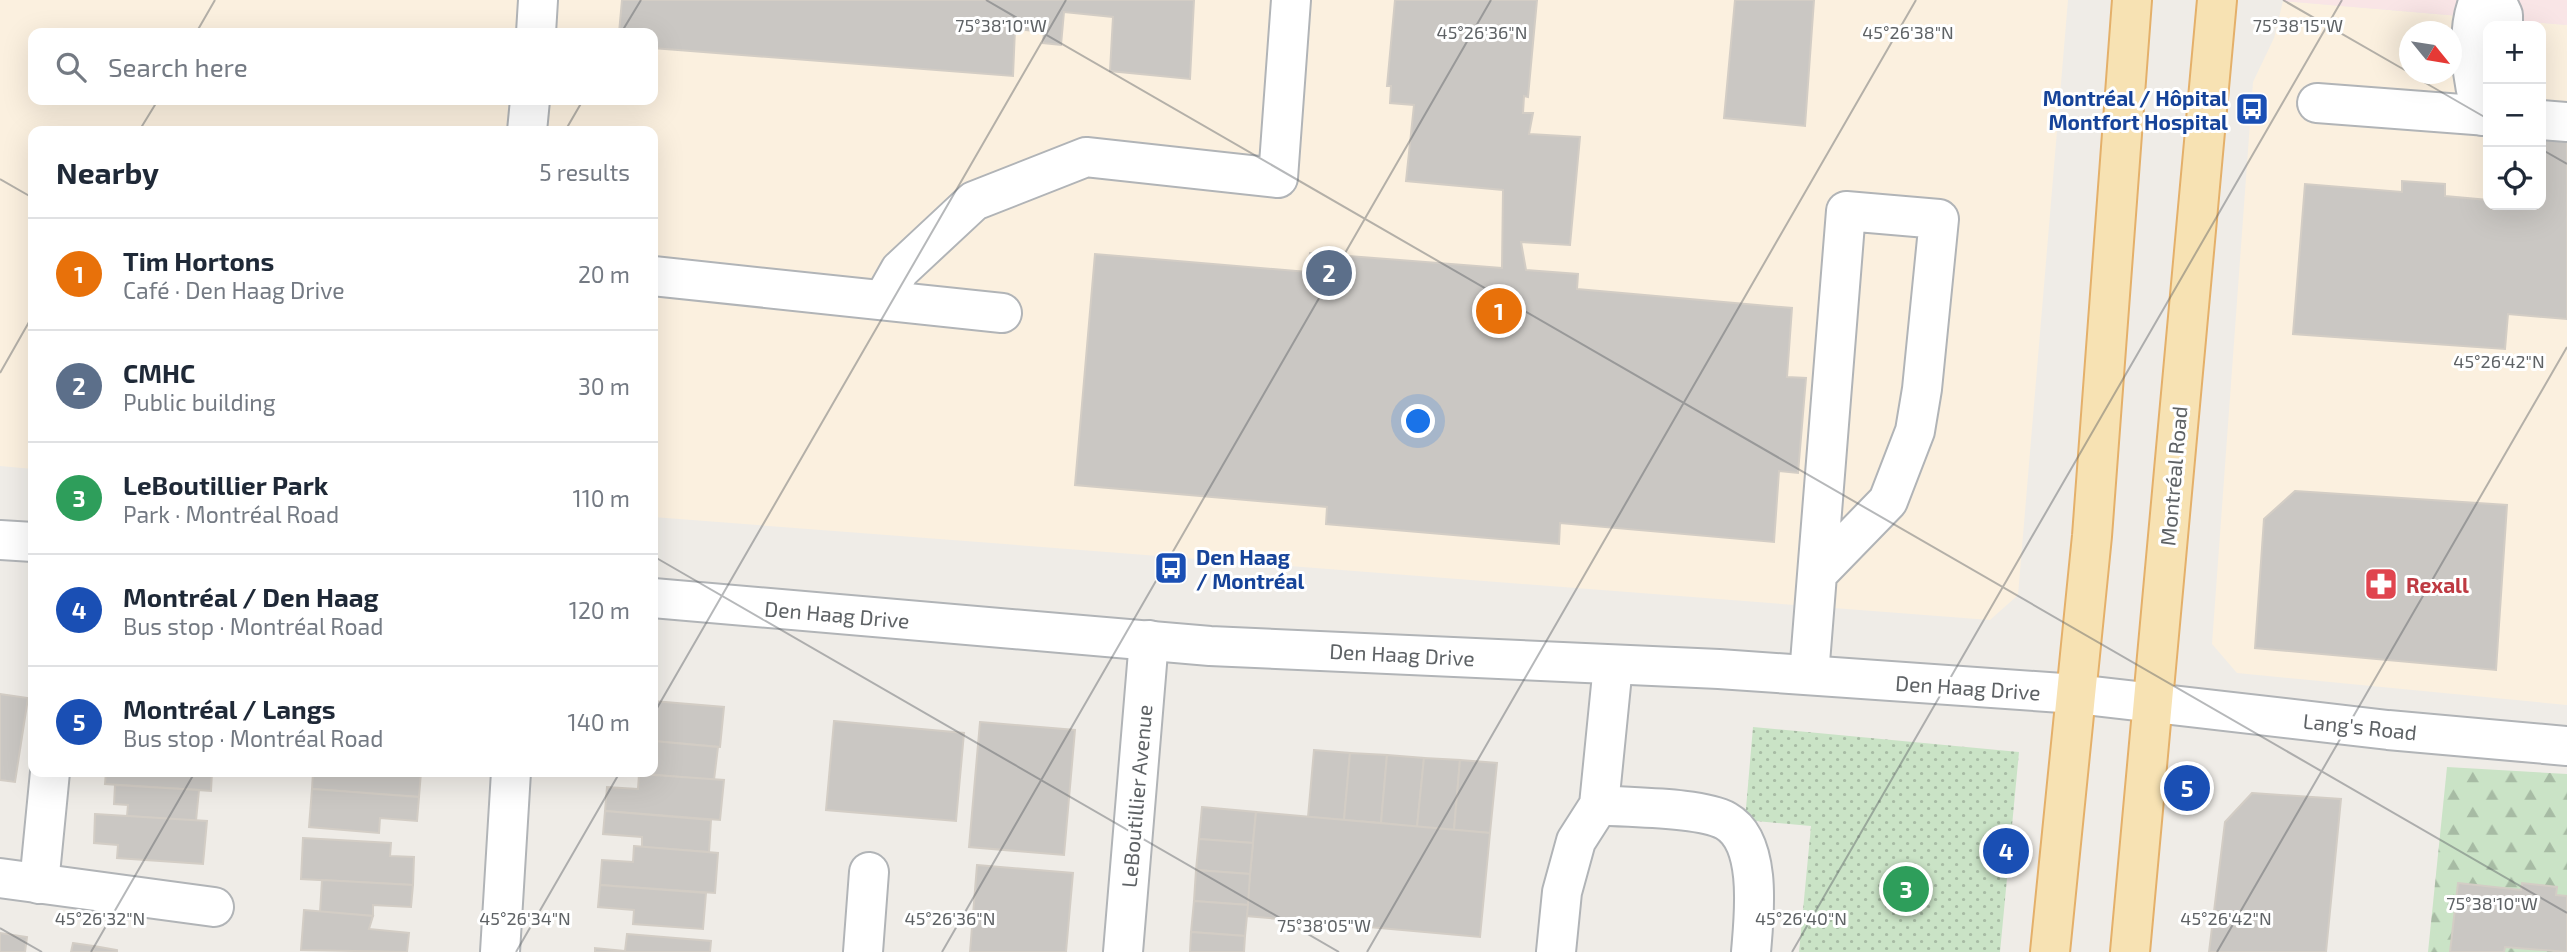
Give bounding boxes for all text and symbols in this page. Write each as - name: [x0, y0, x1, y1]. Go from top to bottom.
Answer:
- text: 75°38'10"W: [955, 14, 1047, 36]
- text: 75°38'15"W: [2253, 14, 2343, 36]
- text: 45°26'36"N: [1437, 21, 1527, 43]
- text: 45°26'38"N: [1862, 21, 1954, 43]
- north arrow: [2399, 21, 2462, 84]
- map controls: [2483, 21, 2546, 210]
- button: +: [2483, 21, 2546, 84]
- search box: [28, 28, 658, 105]
- icon: search: [52, 48, 90, 86]
- text: Search here: [108, 51, 248, 82]
- button: −: [2483, 84, 2546, 147]
- place label: Montréal / Hôpital Montfort Hospital: [2043, 85, 2228, 134]
- bus stop icon: Montréal / Hôpital Montfort Hospital: [2233, 90, 2271, 128]
- button: locate: [2483, 147, 2546, 210]
- text: Nearby: [56, 154, 159, 190]
- text: 5 results: [539, 158, 630, 186]
- text: Tim Hortons: [123, 245, 274, 276]
- pin: 2: [1306, 247, 1352, 299]
- text: 1: [74, 260, 84, 288]
- text: 20 m: [578, 260, 630, 288]
- text: Café · Den Haag Drive: [123, 276, 345, 304]
- pin: 1: [1476, 285, 1522, 337]
- text: 45°26'42"N: [2453, 350, 2545, 372]
- text: CMHC: [123, 357, 195, 388]
- text: 2: [72, 372, 86, 400]
- text: 30 m: [578, 372, 630, 400]
- text: Public building: [123, 388, 276, 416]
- your location: [1401, 404, 1435, 438]
- street label: Montréal Road: [2154, 405, 2192, 547]
- text: LeBoutillier Park: [123, 469, 328, 500]
- text: 3: [72, 484, 86, 512]
- text: 110 m: [573, 484, 630, 512]
- text: Park · Montréal Road: [123, 500, 339, 528]
- place label: Den Haag / Montréal: [1196, 544, 1305, 593]
- bus stop icon: Den Haag / Montréal: [1152, 549, 1190, 587]
- pharmacy icon: Rexall: [2362, 565, 2400, 603]
- place label: Rexall: [2406, 572, 2469, 597]
- text: Montréal / Den Haag: [123, 581, 379, 612]
- street label: Den Haag Drive: [763, 595, 911, 633]
- text: 4: [72, 596, 86, 624]
- text: 120 m: [569, 596, 630, 624]
- text: Bus stop · Montréal Road: [123, 612, 383, 640]
- street label: Den Haag Drive: [1329, 638, 1475, 670]
- street label: Den Haag Drive: [1895, 669, 2041, 705]
- text: Montréal / Langs: [123, 693, 336, 724]
- street label: LeBoutillier Avenue: [1116, 703, 1156, 889]
- text: 5: [73, 708, 85, 736]
- text: 140 m: [568, 708, 630, 736]
- street label: Lang's Road: [2302, 708, 2418, 744]
- text: Bus stop · Montréal Road: [123, 724, 383, 752]
- pin: 5: [2164, 762, 2210, 814]
- pin: 4: [1983, 825, 2029, 877]
- pin: 3: [1883, 863, 1929, 915]
- text: 75°38'10"W: [2446, 892, 2538, 914]
- text: 45°26'32"N: [55, 907, 145, 929]
- text: 45°26'34"N: [479, 907, 571, 929]
- text: 45°26'36"N: [905, 907, 995, 929]
- text: 45°26'40"N: [1755, 907, 1847, 929]
- text: 45°26'42"N: [2180, 907, 2272, 929]
- text: 75°38'05"W: [1277, 914, 1371, 936]

